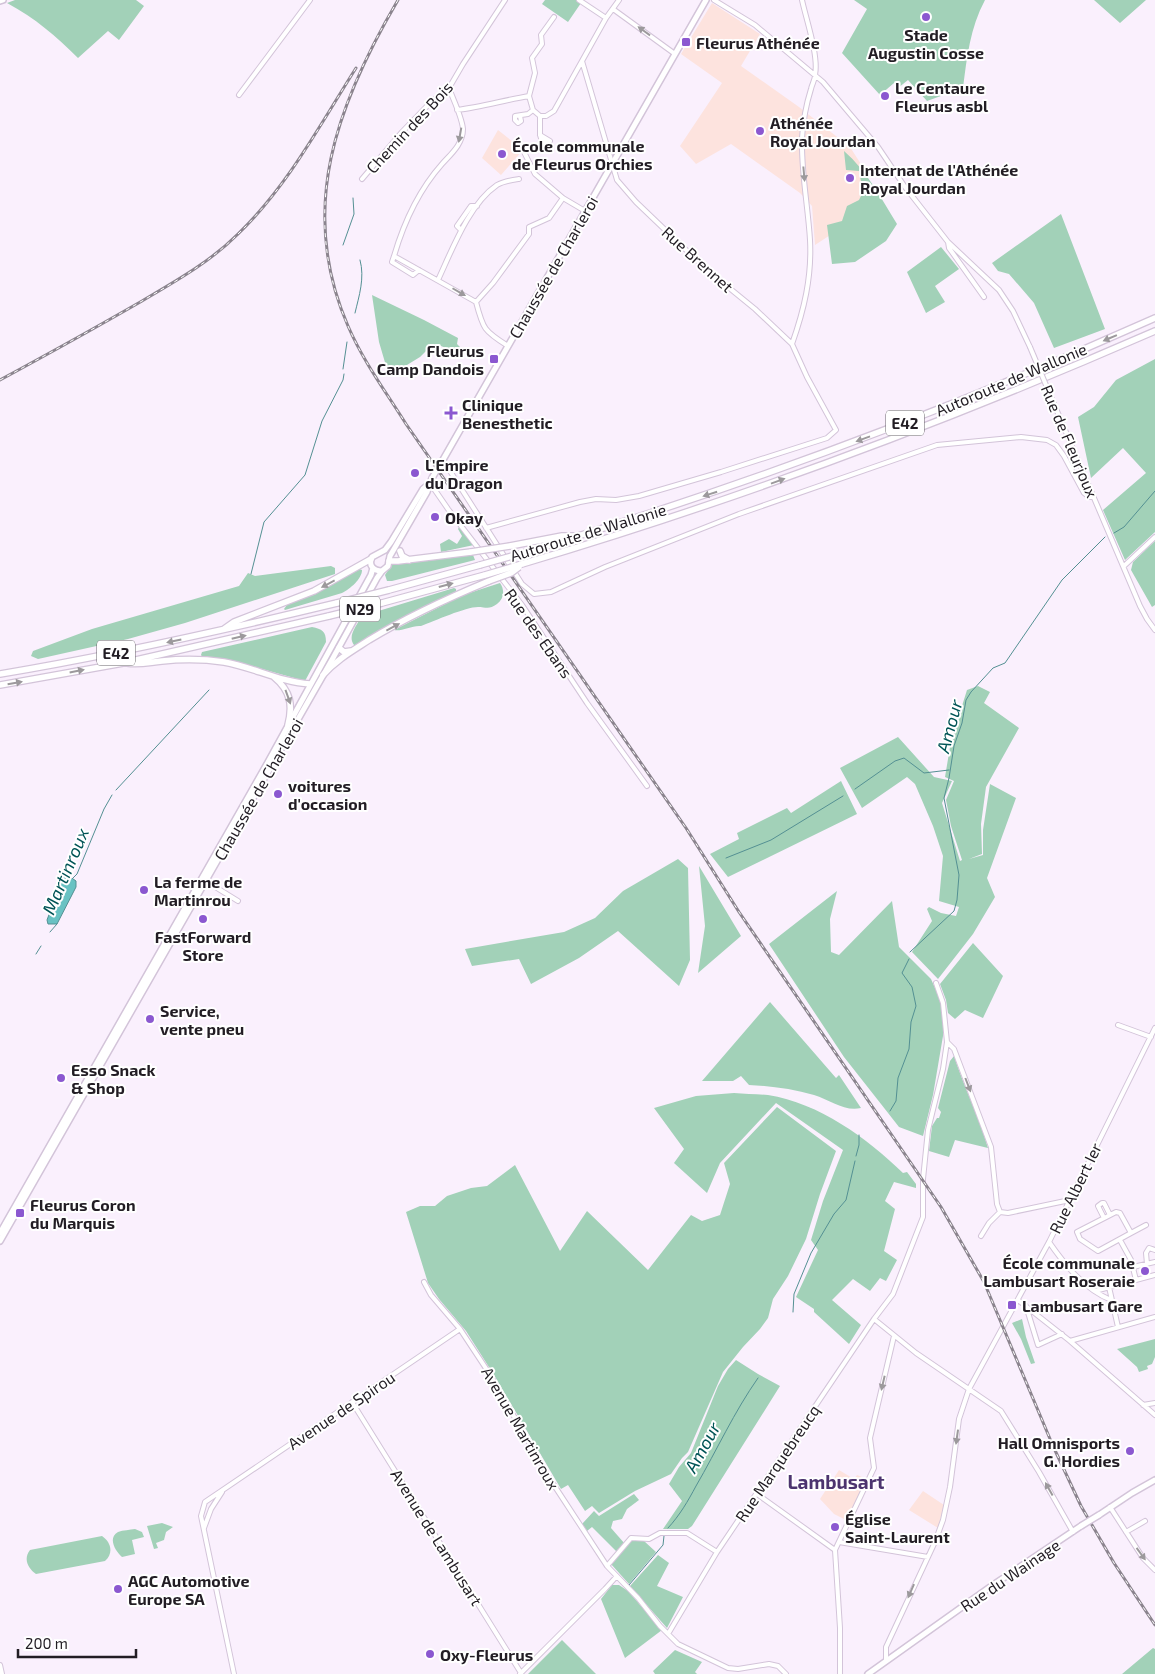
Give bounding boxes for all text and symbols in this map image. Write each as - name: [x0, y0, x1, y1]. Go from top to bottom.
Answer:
- marker: Stade Augustin Cosse: [920, 11, 932, 23]
- place label: Stade Augustin Cosse: [868, 25, 984, 62]
- one-way arrow: [637, 26, 651, 36]
- place label: Fleurus Athénée: [696, 33, 820, 52]
- marker: Fleurus Athénée: [680, 36, 692, 48]
- street label: Chemin des Bois: [362, 77, 456, 177]
- place label: Le Centaure Fleurus asbl: [895, 78, 989, 115]
- marker: Le Centaure Fleurus asbl: [879, 90, 891, 102]
- place label: Athénée Royal Jourdan: [770, 113, 876, 151]
- marker: Athénée Royal Jourdan: [754, 125, 766, 137]
- one-way arrow: [456, 127, 464, 143]
- place label: École communale de Fleurus Orchies: [512, 136, 652, 173]
- marker: École communale de Fleurus Orchies: [496, 148, 508, 160]
- place label: Internat de l'Athénée Royal Jourdan: [860, 160, 1018, 198]
- one-way arrow: [800, 167, 808, 183]
- marker: Internat de l'Athénée Royal Jourdan: [844, 172, 856, 184]
- street label: Chaussée de Charleroi: [505, 193, 601, 341]
- street label: Rue Brennet: [659, 222, 737, 296]
- one-way arrow: [452, 287, 465, 296]
- one-way arrow: [1103, 335, 1117, 343]
- street label: Autoroute de Wallonie: [933, 339, 1089, 419]
- place label: Fleurus Camp Dandois: [377, 341, 484, 378]
- marker: Fleurus Camp Dandois: [488, 353, 500, 365]
- street label: Rue de Fleurjoux: [1037, 382, 1103, 501]
- place label: Clinique Benesthetic: [462, 395, 553, 432]
- marker: Clinique Benesthetic: [444, 406, 458, 420]
- road number: E42: [886, 410, 924, 436]
- one-way arrow: [855, 435, 870, 443]
- place label: L'Empire du Dragon: [425, 455, 503, 492]
- marker: L'Empire du Dragon: [409, 467, 421, 479]
- one-way arrow: [771, 477, 786, 485]
- one-way arrow: [702, 491, 717, 498]
- street label: Autoroute de Wallonie: [508, 499, 668, 565]
- place label: Okay: [445, 508, 483, 528]
- marker: Okay: [429, 511, 441, 523]
- one-way arrow: [321, 580, 336, 588]
- one-way arrow: [438, 581, 453, 589]
- street label: Rue des Ebans: [501, 585, 577, 681]
- road number: N29: [340, 596, 380, 622]
- one-way arrow: [386, 622, 400, 631]
- one-way arrow: [231, 633, 246, 641]
- one-way arrow: [166, 637, 182, 645]
- road number: E42: [97, 640, 135, 666]
- one-way arrow: [69, 667, 85, 675]
- one-way arrow: [8, 678, 24, 686]
- one-way arrow: [284, 690, 292, 705]
- water label: Amour: [931, 696, 967, 756]
- street label: Chaussée de Charleroi: [210, 715, 306, 863]
- place label: voitures d'occasion: [288, 776, 367, 813]
- marker: voitures d'occasion: [272, 788, 284, 800]
- water label: Martinroux: [37, 824, 93, 918]
- place label: La ferme de Martinrou: [154, 872, 242, 909]
- marker: La ferme de Martinrou: [138, 884, 150, 896]
- marker: FastForward Store: [197, 913, 209, 925]
- place label: FastForward Store: [155, 927, 251, 964]
- place label: Service, vente pneu: [160, 1001, 244, 1038]
- marker: Service, vente pneu: [144, 1013, 156, 1025]
- place label: Esso Snack & Shop: [71, 1060, 155, 1097]
- marker: Esso Snack & Shop: [55, 1072, 67, 1084]
- one-way arrow: [964, 1078, 972, 1093]
- street label: Rue Albert Ier: [1045, 1139, 1105, 1236]
- place label: Fleurus Coron du Marquis: [30, 1195, 136, 1232]
- marker: Fleurus Coron du Marquis: [14, 1207, 26, 1219]
- place label: École communale Lambusart Roseraie: [983, 1253, 1135, 1290]
- marker: École communale Lambusart Roseraie: [1139, 1265, 1151, 1277]
- place label: Lambusart Gare: [1022, 1296, 1142, 1315]
- marker: Lambusart Gare: [1006, 1299, 1018, 1311]
- street label: Avenue Martinroux: [478, 1363, 564, 1493]
- street label: Avenue de Spirou: [284, 1367, 398, 1453]
- one-way arrow: [879, 1376, 887, 1391]
- street label: Rue Marquebreucq: [731, 1401, 823, 1525]
- water label: Amour: [679, 1417, 725, 1477]
- one-way arrow: [953, 1429, 961, 1445]
- place label: Hall Omnisports G. Hordies: [998, 1433, 1120, 1470]
- marker: Hall Omnisports G. Hordies: [1124, 1445, 1136, 1457]
- street label: Avenue de Lambusart: [387, 1465, 487, 1609]
- district label: Lambusart: [787, 1470, 885, 1493]
- one-way arrow: [1045, 1483, 1054, 1496]
- place label: Église Saint-Laurent: [845, 1509, 950, 1546]
- marker: Église Saint-Laurent: [829, 1521, 841, 1533]
- street label: Rue du Wainage: [957, 1535, 1063, 1615]
- one-way arrow: [1136, 1547, 1146, 1561]
- place label: AGC Automotive Europe SA: [128, 1571, 250, 1608]
- marker: AGC Automotive Europe SA: [112, 1583, 124, 1595]
- one-way arrow: [907, 1584, 915, 1598]
- scale bar: [18, 1626, 135, 1658]
- text: 200 m: [25, 1634, 68, 1652]
- place label: Oxy-Fleurus: [440, 1645, 533, 1665]
- marker: Oxy-Fleurus: [424, 1648, 436, 1660]

